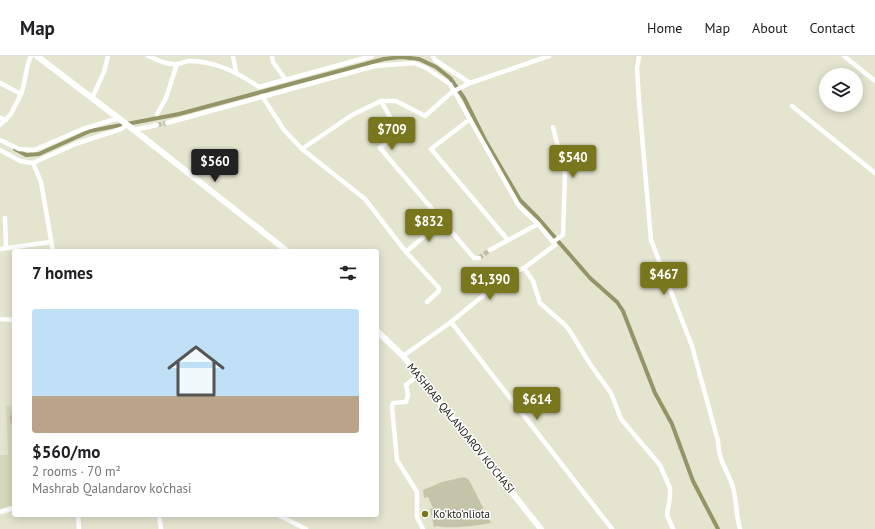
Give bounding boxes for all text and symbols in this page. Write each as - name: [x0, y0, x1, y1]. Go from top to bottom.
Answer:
- text: Map: [20, 16, 55, 40]
- text: Home: [647, 19, 682, 37]
- text: Map: [704, 19, 730, 37]
- text: About: [752, 19, 788, 37]
- text: Contact: [810, 19, 855, 37]
- map controls: [819, 68, 863, 112]
- button: layers: [819, 68, 863, 112]
- pin: $709: [368, 117, 416, 151]
- text: $709: [377, 121, 407, 138]
- pin: $540: [549, 145, 597, 179]
- pin: $560: [191, 149, 239, 183]
- text: $540: [558, 149, 588, 166]
- text: $560: [200, 153, 230, 170]
- pin: $832: [405, 209, 453, 243]
- text: $832: [414, 213, 444, 230]
- text: 7 homes: [32, 262, 93, 284]
- icon: filters: [337, 262, 359, 284]
- pin: $467: [640, 262, 688, 296]
- text: $467: [649, 266, 679, 283]
- pin: $1,390: [457, 267, 523, 301]
- text: $1,390: [470, 271, 510, 288]
- icon: home: [160, 335, 232, 407]
- street label: MASHRAB QALANDAROV KO'CHASI: [404, 360, 518, 496]
- pin: $614: [513, 387, 561, 421]
- text: $614: [522, 391, 552, 408]
- text: $560/mo: [32, 441, 100, 463]
- text: 2 rooms · 70 m²: [32, 463, 121, 480]
- text: Mashrab Qalandarov ko'chasi: [32, 480, 192, 497]
- place label: Ko'kto'nliota: [433, 507, 490, 521]
- marker: Ko'kto'nliota: [420, 509, 430, 519]

